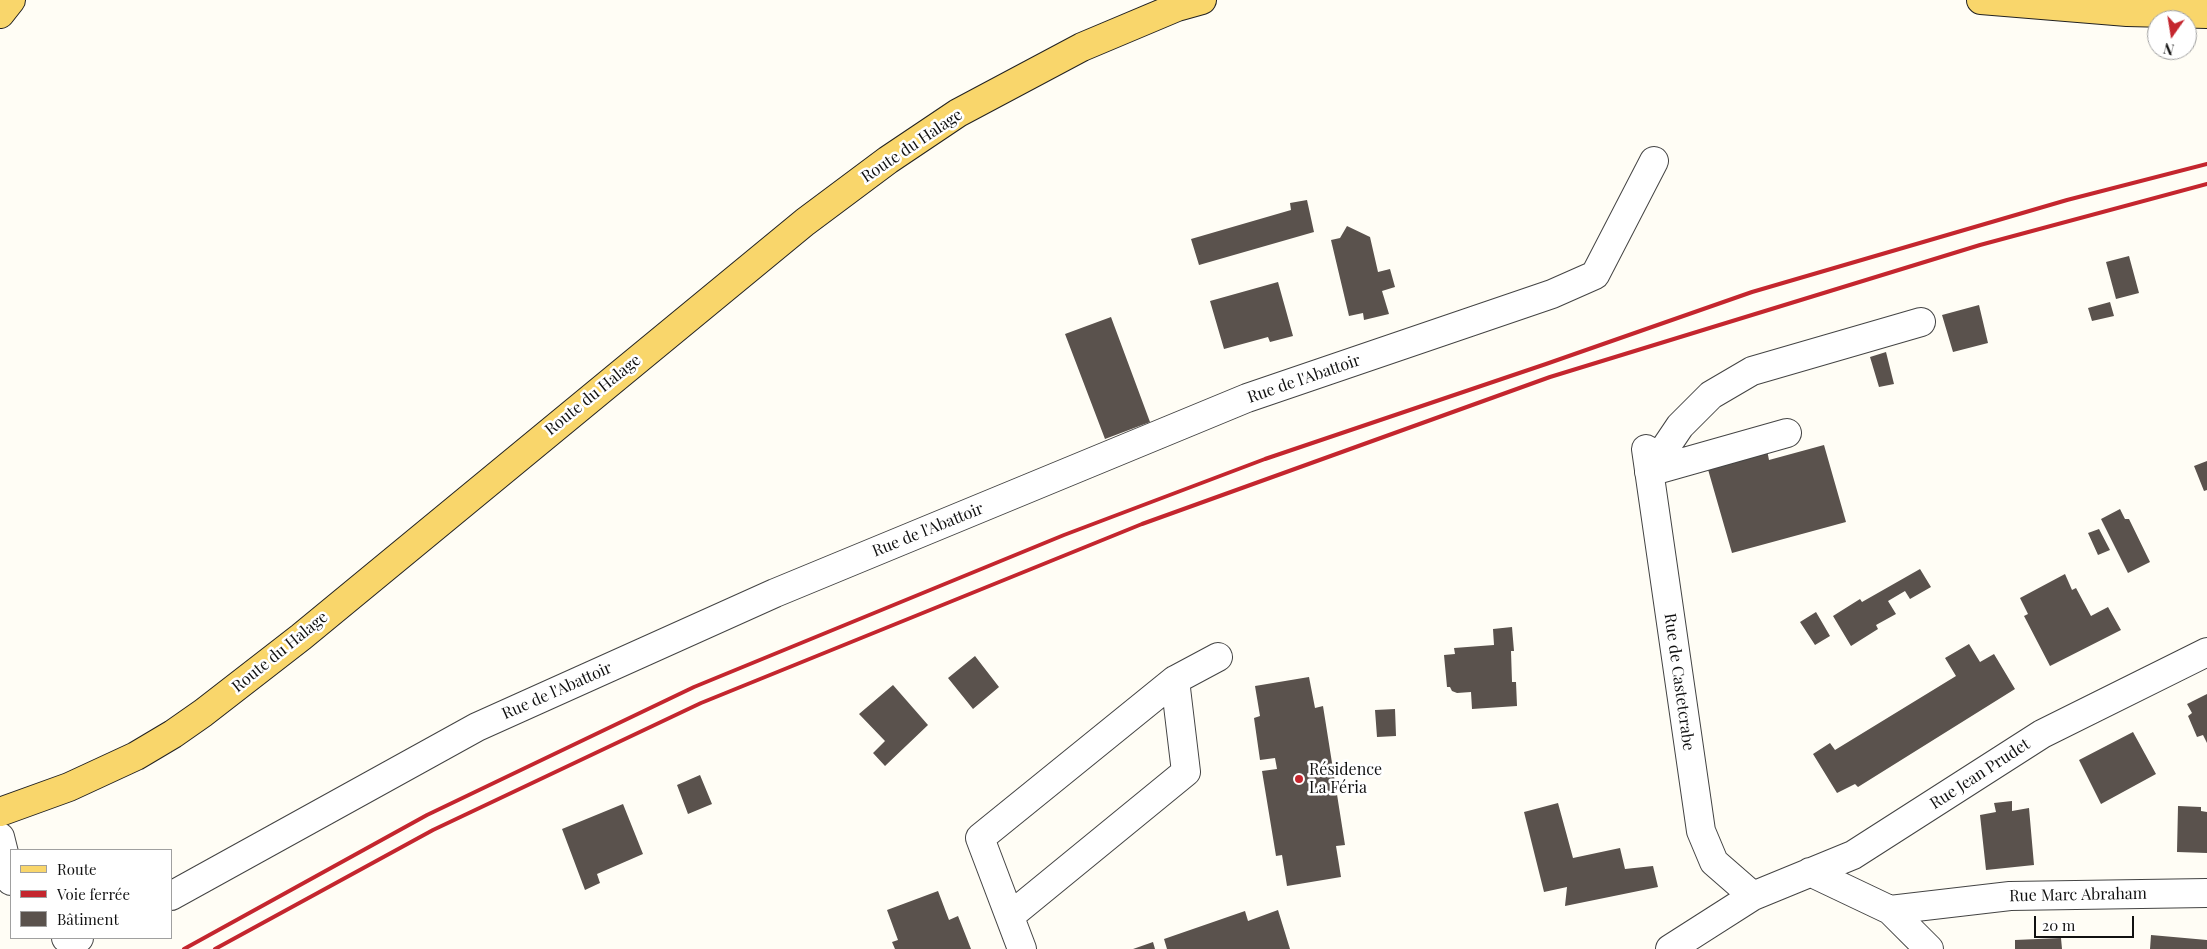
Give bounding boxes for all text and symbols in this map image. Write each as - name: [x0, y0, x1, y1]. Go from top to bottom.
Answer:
- north arrow: [2147, 10, 2197, 60]
- text: N: [2162, 39, 2176, 60]
- street label: Route du Halage: [858, 105, 966, 187]
- street label: Route du Halage: [541, 351, 645, 439]
- street label: Rue de l'Abattoir: [1245, 351, 1363, 407]
- street label: Rue de l'Abattoir: [870, 499, 986, 561]
- street label: Route du Halage: [228, 608, 332, 696]
- street label: Rue de Castetcrabe: [1660, 612, 1698, 752]
- street label: Rue de l'Abattoir: [499, 658, 615, 724]
- street label: Rue Jean Prudet: [1927, 735, 2033, 813]
- place label: Résidence La Féria: [1309, 760, 1382, 798]
- marker: Résidence La Féria: [1293, 773, 1305, 785]
- legend: [10, 849, 172, 939]
- text: Route: [57, 859, 97, 879]
- text: Voie ferrée: [57, 884, 130, 904]
- street label: Rue Marc Abraham: [2009, 884, 2147, 906]
- scale bar: [2037, 906, 2137, 938]
- text: Bâtiment: [57, 909, 119, 929]
- text: 20 m: [2042, 915, 2075, 935]

